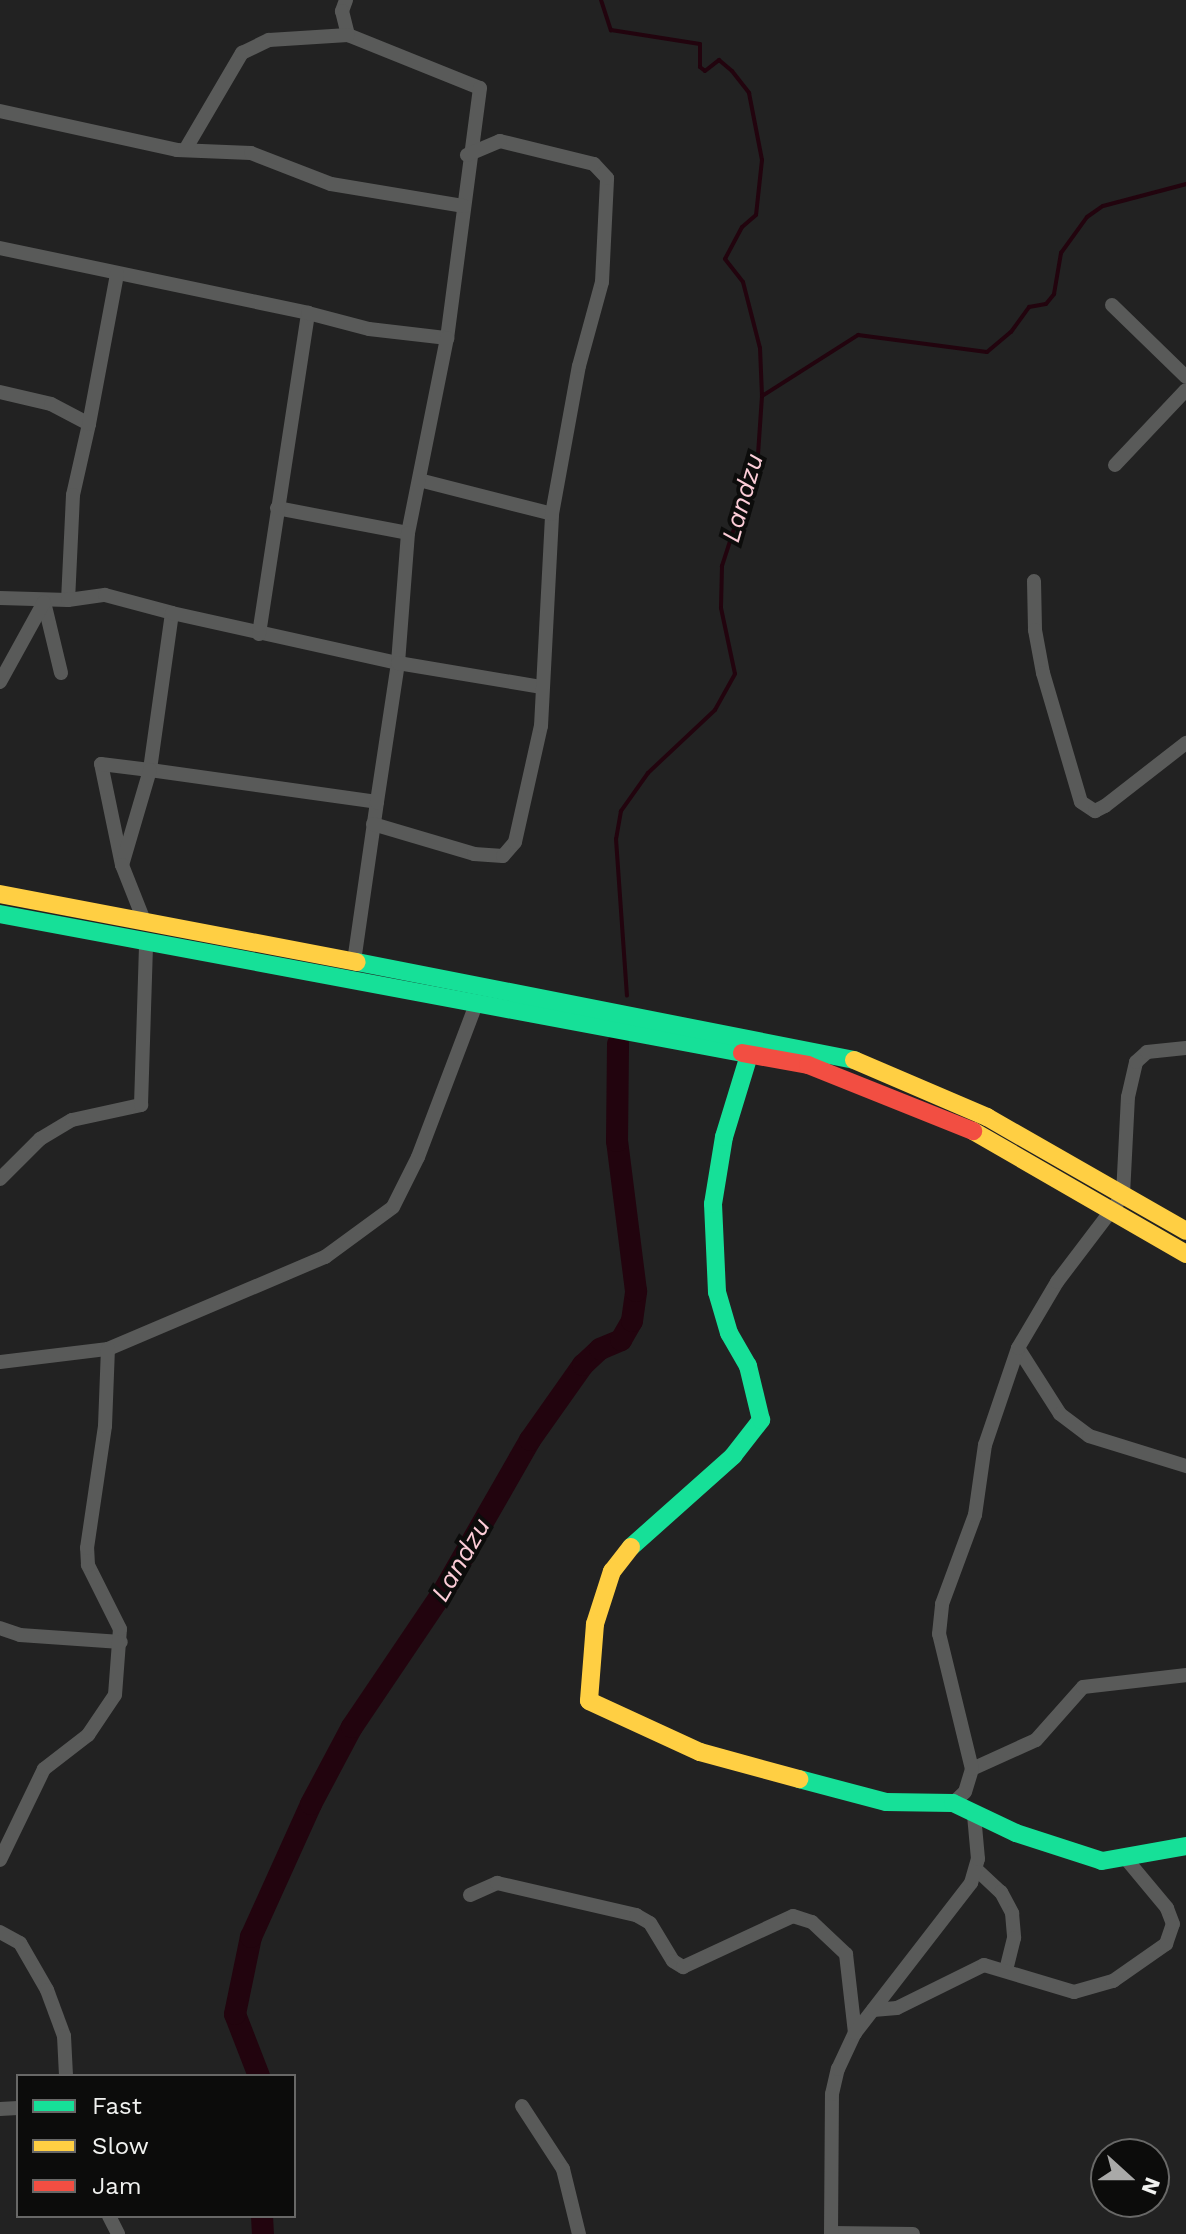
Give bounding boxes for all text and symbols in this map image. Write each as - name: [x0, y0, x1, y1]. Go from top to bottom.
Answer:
- water label: Landzu: [715, 450, 771, 546]
- water label: Landzu: [425, 1513, 497, 1607]
- legend: [16, 2074, 296, 2218]
- text: Fast: [92, 2092, 142, 2120]
- text: Slow: [92, 2132, 149, 2160]
- north arrow: [1090, 2138, 1170, 2218]
- text: Jam: [92, 2172, 142, 2200]
- text: N: [1136, 2174, 1166, 2198]

